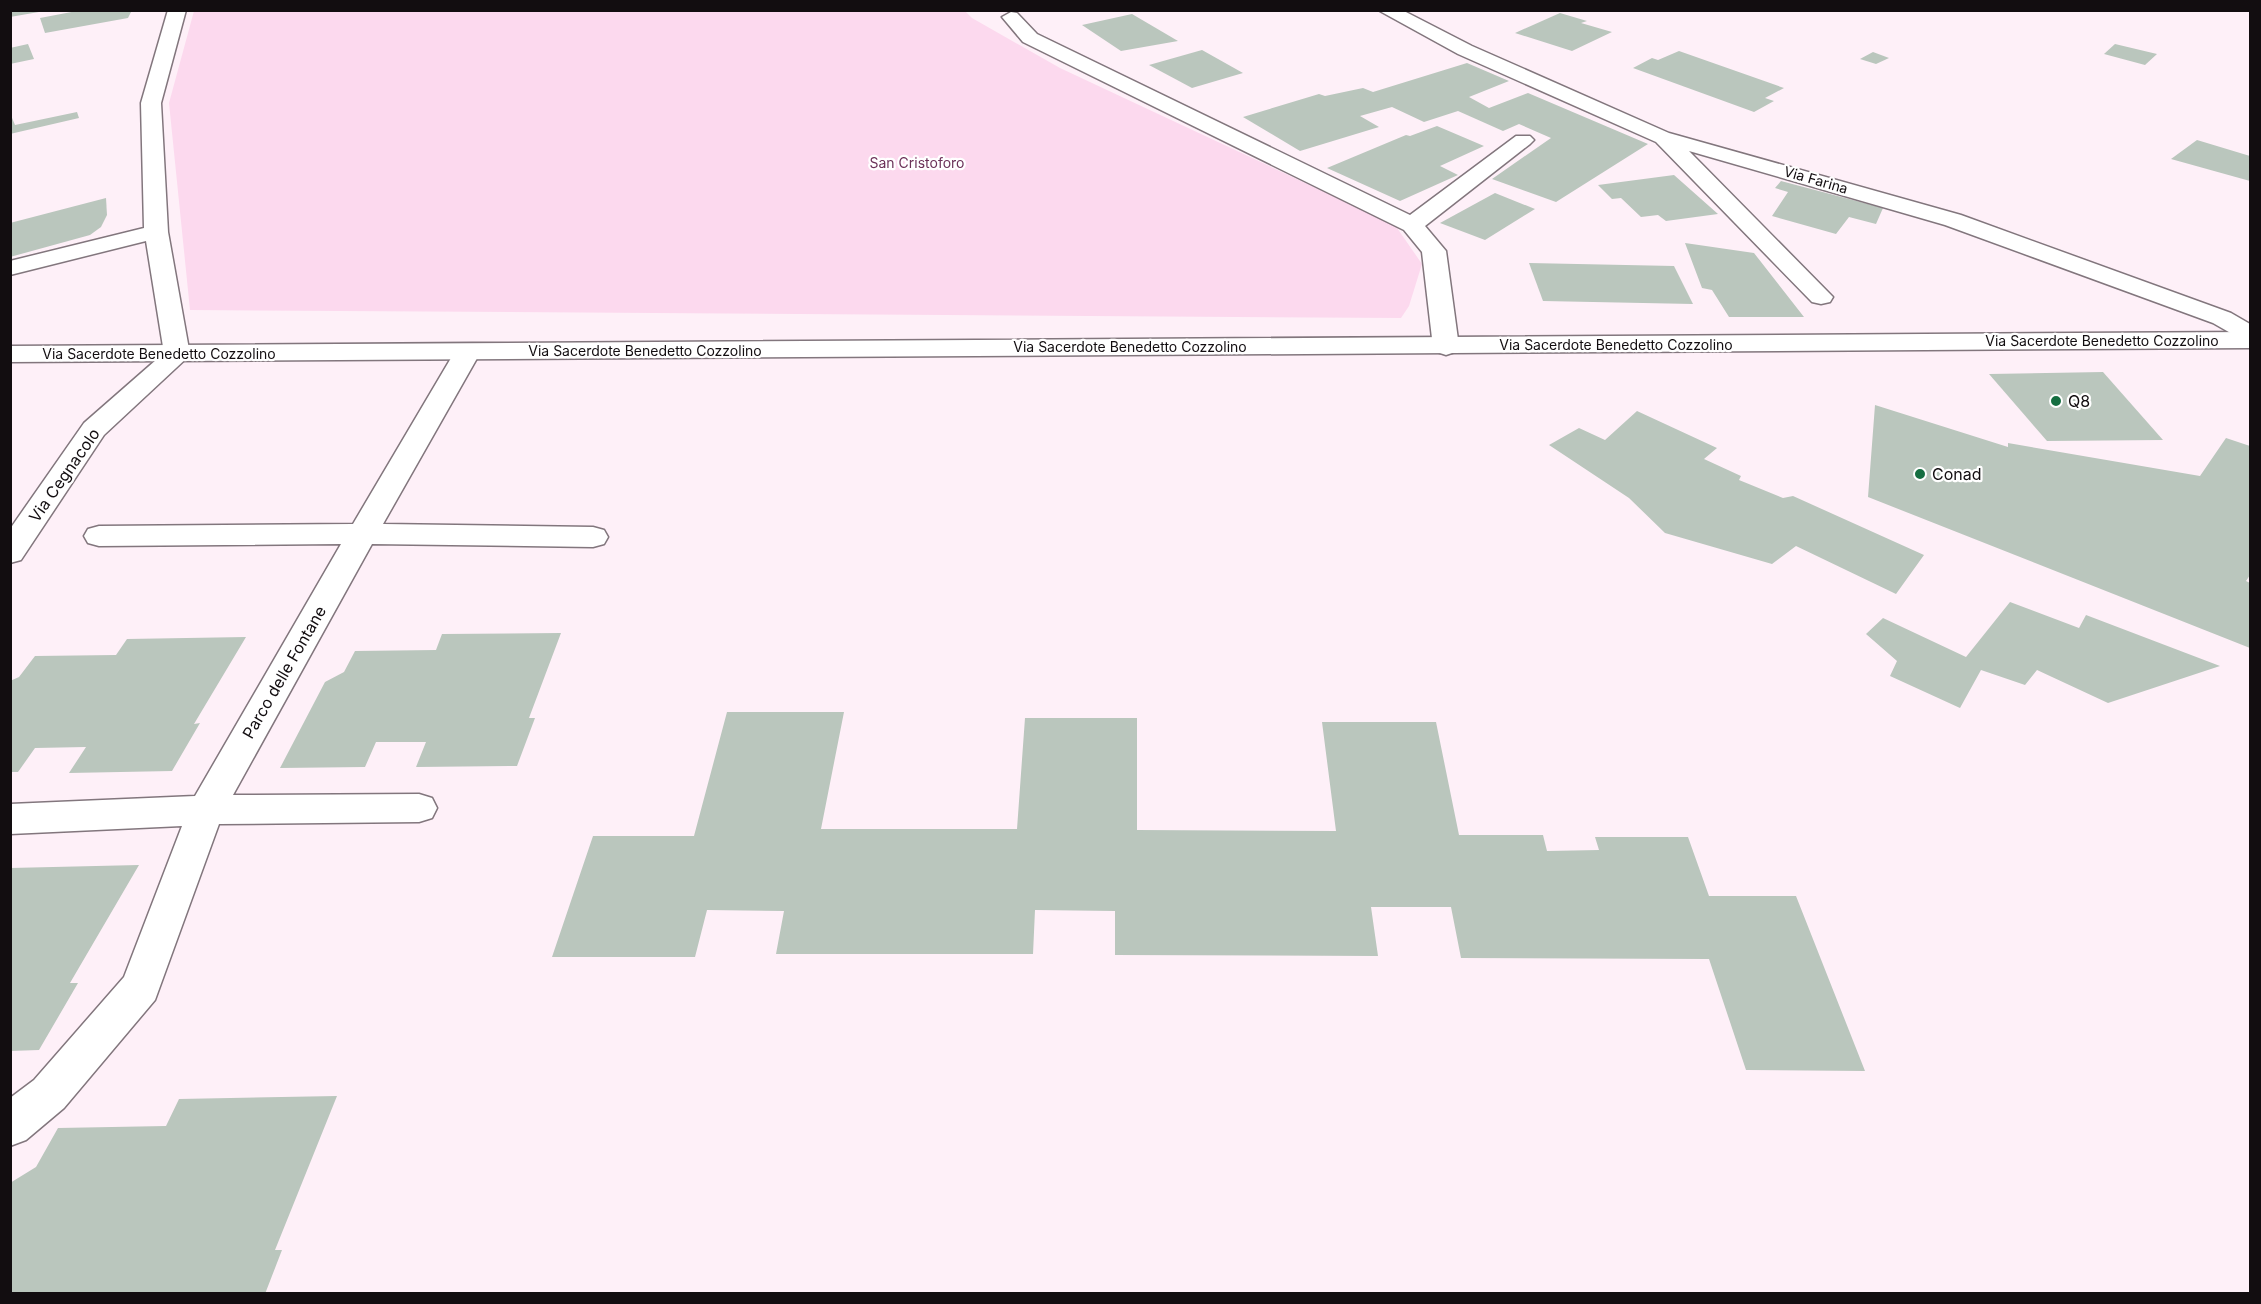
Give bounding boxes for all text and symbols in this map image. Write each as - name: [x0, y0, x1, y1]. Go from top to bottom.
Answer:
- park label: San Cristoforo: [870, 154, 965, 171]
- street label: Via Farina: [1782, 162, 1850, 197]
- street label: Via Sacerdote Benedetto Cozzolino: [1985, 332, 2219, 349]
- street label: Via Sacerdote Benedetto Cozzolino: [1499, 336, 1733, 353]
- street label: Via Sacerdote Benedetto Cozzolino: [1013, 338, 1247, 355]
- street label: Via Sacerdote Benedetto Cozzolino: [528, 342, 762, 359]
- street label: Via Sacerdote Benedetto Cozzolino: [42, 345, 276, 362]
- place label: Q8: [2068, 391, 2090, 411]
- marker: Q8: [2049, 394, 2063, 408]
- street label: Via Cegnacolo: [24, 424, 104, 526]
- place label: Conad: [1932, 464, 1982, 484]
- marker: Conad: [1913, 467, 1927, 481]
- street label: Parco delle Fontane: [238, 602, 330, 742]

